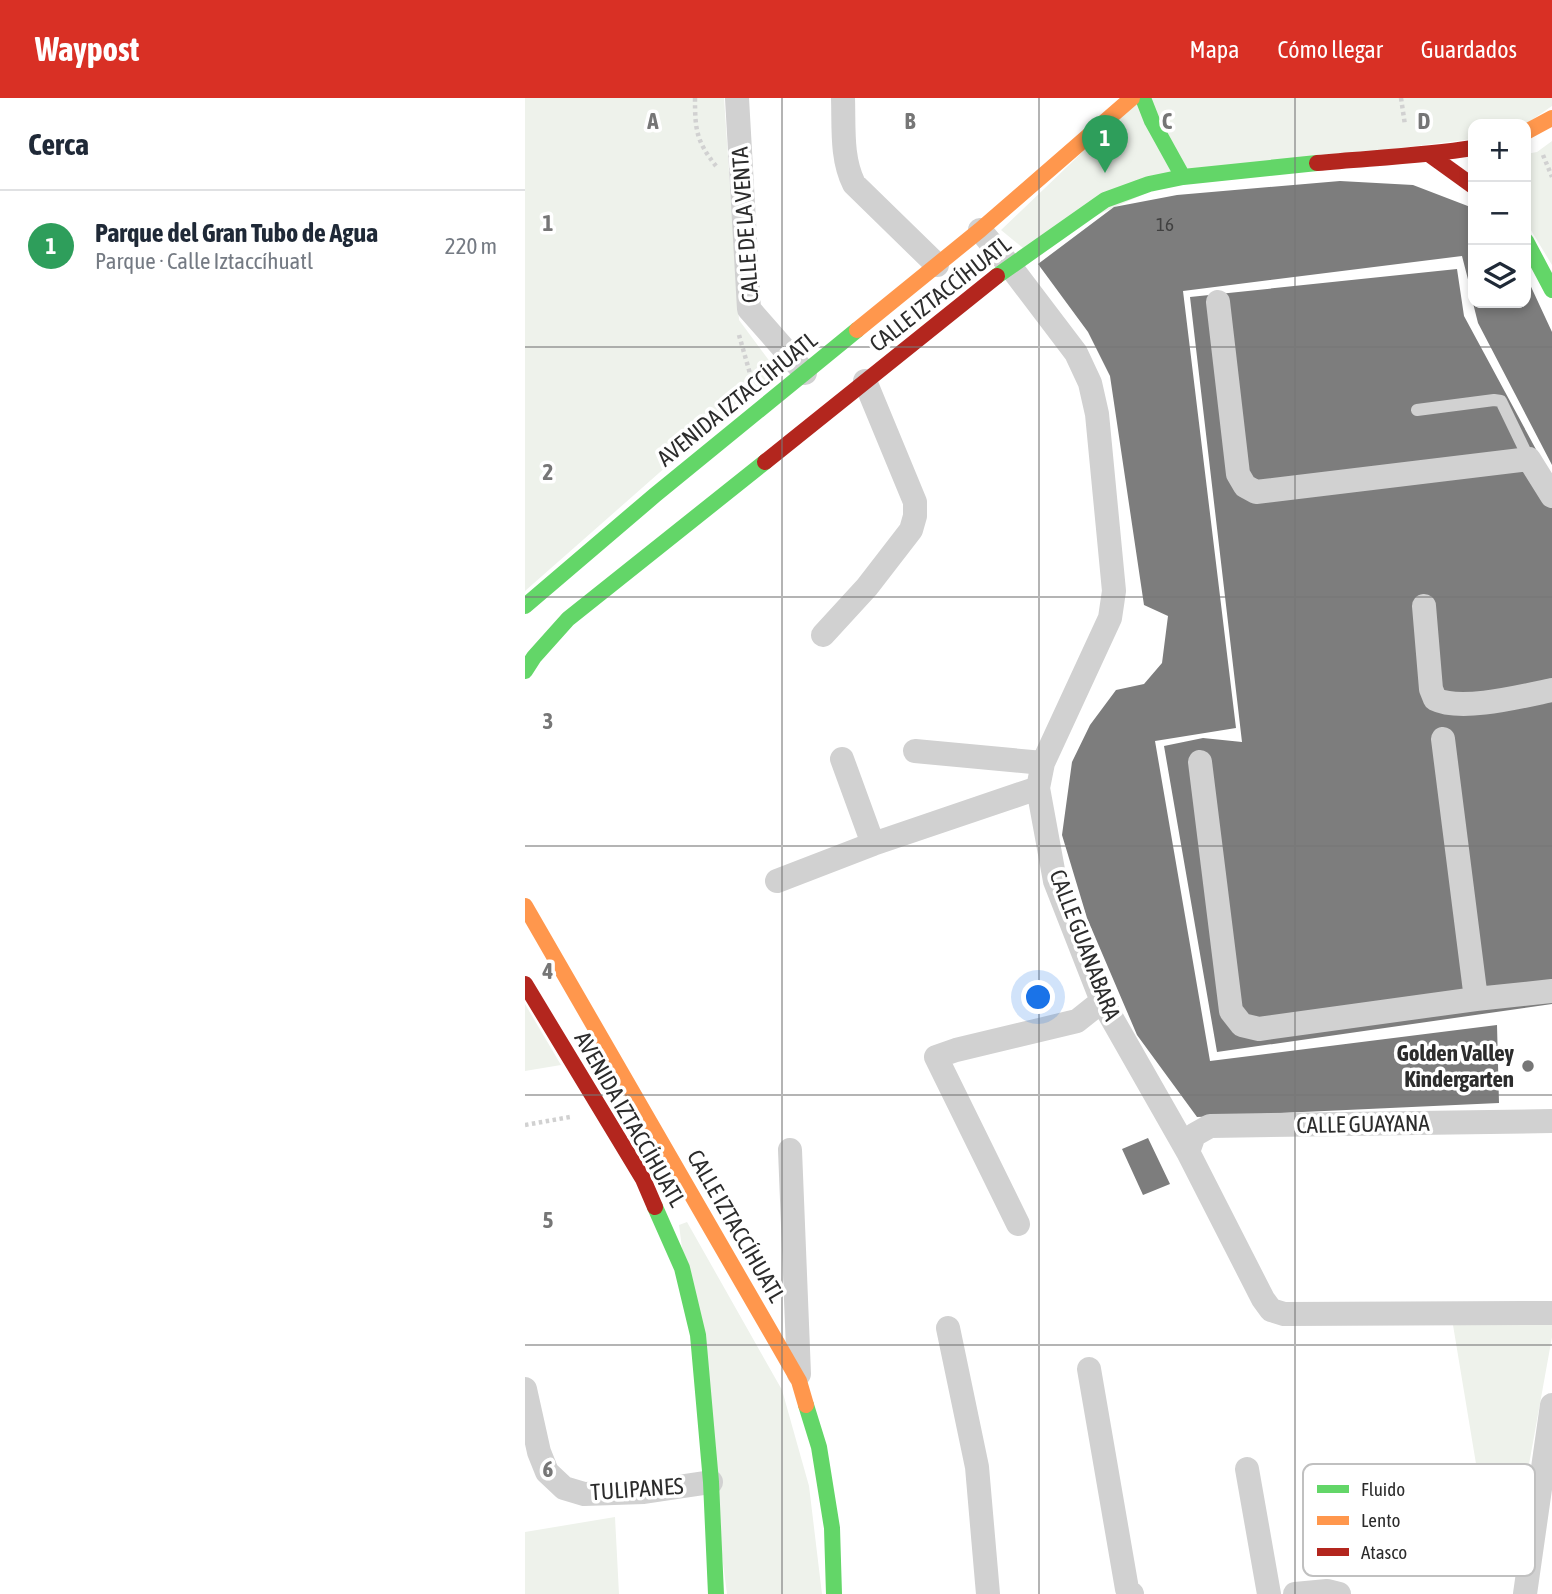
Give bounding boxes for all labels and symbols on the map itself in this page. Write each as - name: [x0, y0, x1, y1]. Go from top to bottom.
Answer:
- text: A: [646, 108, 659, 134]
- text: B: [905, 108, 916, 134]
- text: C: [1162, 108, 1173, 134]
- text: D: [1418, 108, 1431, 134]
- pin: 1: [1082, 115, 1128, 173]
- street label: CALLE DE LA VENTA: [727, 145, 763, 304]
- text: 1: [543, 210, 554, 236]
- house number: 16: [1156, 213, 1174, 235]
- street label: CALLE IZTACCÍHUATL: [864, 231, 1016, 357]
- street label: AVENIDA IZTACCÍHUATL: [652, 327, 822, 471]
- text: 2: [543, 459, 553, 485]
- text: 3: [543, 708, 553, 734]
- street label: CALLE GUANABARA: [1044, 866, 1126, 1025]
- text: 4: [542, 958, 554, 984]
- your location: [1021, 980, 1055, 1014]
- street label: AVENIDA IZTACCÍHUATL: [569, 1027, 691, 1211]
- place label: Golden Valley Kindergarten: [1397, 1040, 1515, 1092]
- marker: Golden Valley Kindergarten: [1520, 1058, 1536, 1074]
- street label: CALLE GUAYANA: [1296, 1110, 1431, 1138]
- street label: CALLE IZTACCÍHUATL: [682, 1145, 790, 1307]
- text: 5: [543, 1207, 554, 1233]
- text: 6: [543, 1456, 554, 1482]
- legend: [1303, 1464, 1535, 1576]
- street label: TULIPANES: [590, 1473, 685, 1505]
- text: Fluido: [1361, 1478, 1405, 1500]
- text: Lento: [1361, 1509, 1400, 1531]
- text: Atasco: [1361, 1541, 1407, 1563]

